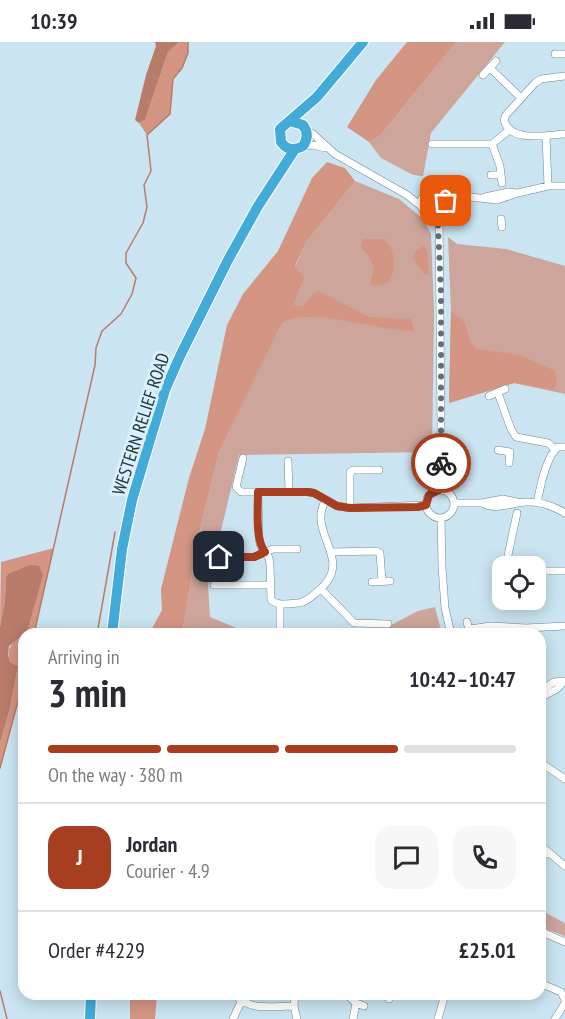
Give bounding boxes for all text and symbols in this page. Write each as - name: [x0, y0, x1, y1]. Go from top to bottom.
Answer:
- text: 10:39: [30, 7, 78, 35]
- pin: [420, 175, 471, 226]
- icon: bag: [429, 184, 462, 217]
- street label: WESTERN RELIEF ROAD: [107, 350, 174, 498]
- courier: [411, 433, 471, 493]
- icon: bike: [425, 447, 458, 480]
- pin: [193, 531, 244, 582]
- icon: home: [202, 540, 235, 573]
- map controls: [492, 556, 546, 610]
- button: locate: [492, 556, 546, 610]
- text: Arriving in: [48, 644, 120, 670]
- text: 10:42–10:47: [409, 665, 516, 693]
- text: 3 min: [48, 667, 127, 718]
- text: On the way · 380 m: [48, 762, 183, 788]
- button: chat: [375, 826, 438, 889]
- button: phone: [453, 826, 516, 889]
- text: Jordan: [126, 830, 177, 858]
- text: J: [76, 843, 83, 871]
- text: Courier · 4.9: [126, 858, 210, 884]
- text: Order #4229: [48, 936, 145, 964]
- text: £25.01: [459, 936, 516, 964]

